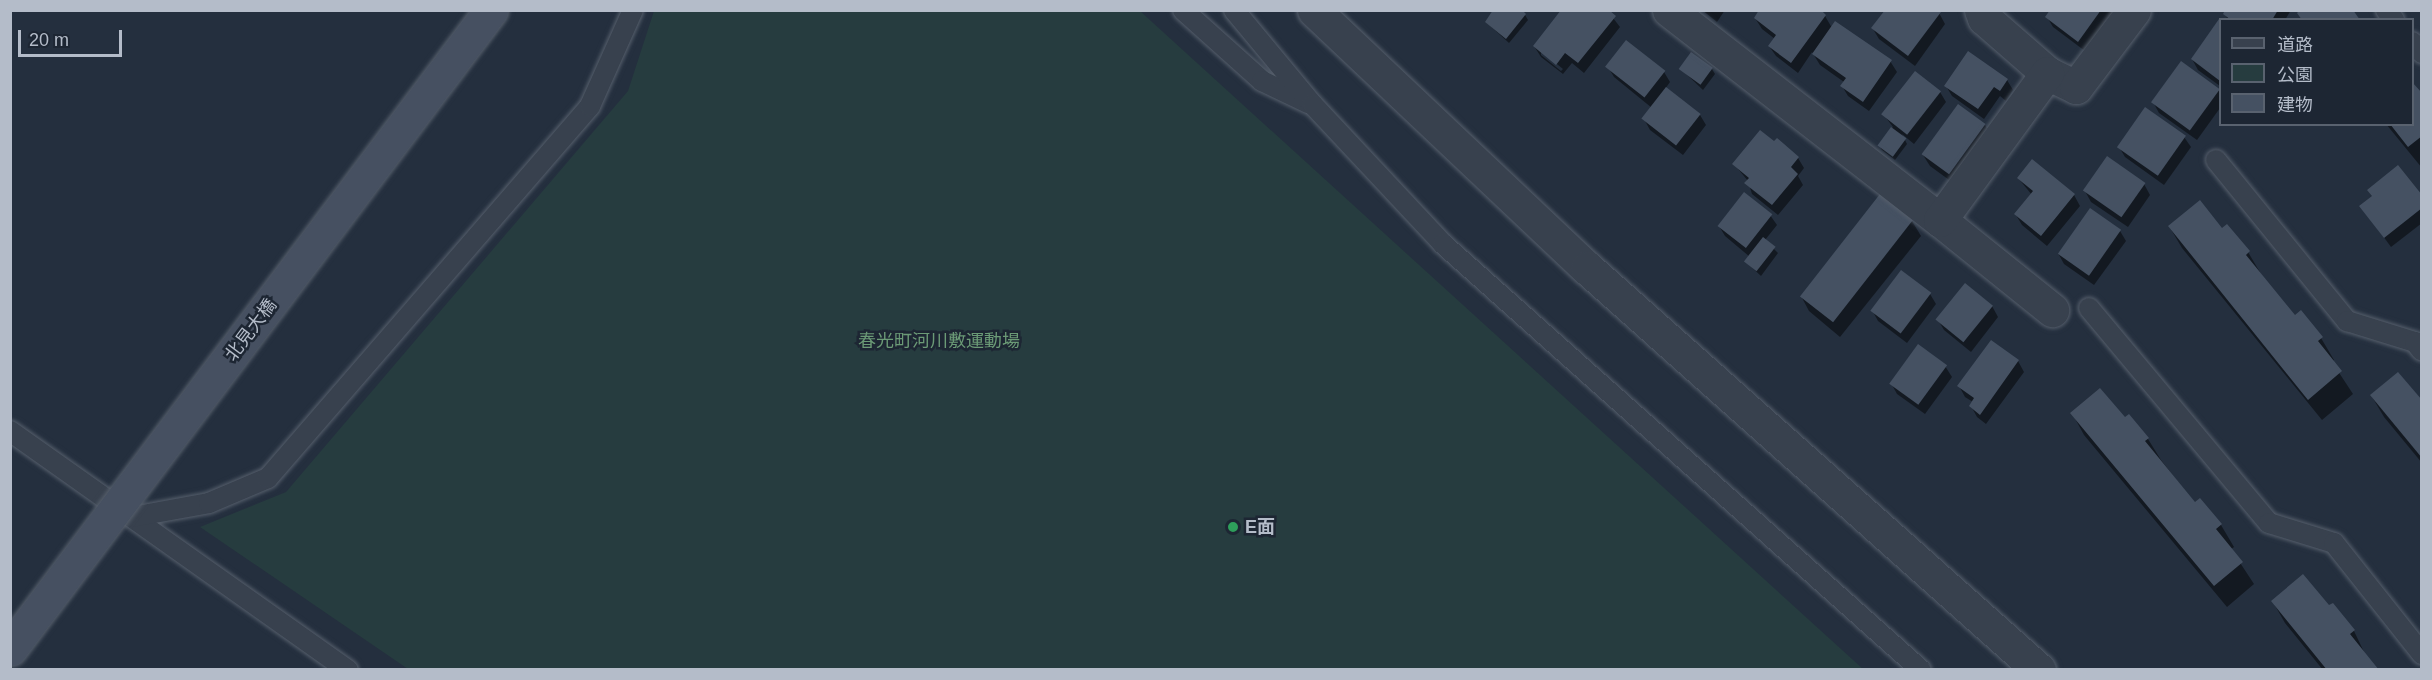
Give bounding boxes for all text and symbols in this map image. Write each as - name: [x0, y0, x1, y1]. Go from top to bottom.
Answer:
- scale bar: [21, 18, 124, 56]
- legend: [2219, 18, 2414, 126]
- text: 20 m: [29, 30, 69, 50]
- text: 道路: [2277, 35, 2313, 55]
- text: 公園: [2277, 65, 2313, 85]
- text: 建物: [2277, 95, 2313, 115]
- street label: 北見大橋: [221, 295, 281, 365]
- park label: 春光町河川敷運動場: [858, 330, 1020, 352]
- place label: E面: [1245, 516, 1275, 538]
- marker: E面: [1226, 520, 1240, 534]

